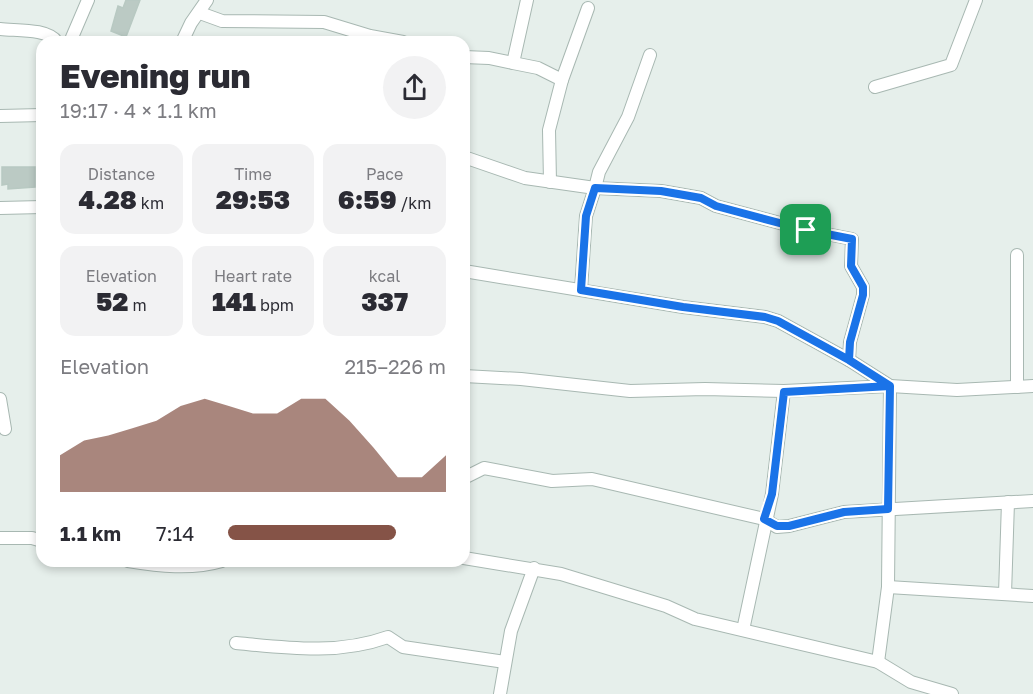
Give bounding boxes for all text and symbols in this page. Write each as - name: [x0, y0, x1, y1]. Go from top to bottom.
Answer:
- text: Evening run: [60, 56, 251, 95]
- button: share: [383, 56, 446, 119]
- text: 19:17 · 4 × 1.1 km: [60, 98, 217, 122]
- text: Distance: [88, 164, 155, 184]
- text: Time: [234, 164, 272, 184]
- text: Pace: [366, 164, 403, 184]
- text: 4.28: [79, 184, 137, 215]
- text: 29:53: [216, 184, 290, 215]
- text: 6:59: [338, 184, 397, 215]
- text: km: [137, 193, 164, 213]
- text: /km: [397, 193, 431, 213]
- pin: [780, 204, 831, 255]
- icon: arrive: [789, 213, 822, 246]
- text: Elevation: [86, 266, 157, 286]
- text: Heart rate: [214, 266, 292, 286]
- text: kcal: [369, 266, 400, 286]
- text: 52: [96, 286, 129, 317]
- text: 141: [212, 286, 256, 317]
- text: 337: [361, 286, 408, 317]
- text: m: [129, 295, 147, 315]
- text: bpm: [256, 295, 294, 315]
- text: Elevation: [60, 354, 149, 378]
- text: 215–226 m: [345, 354, 446, 378]
- text: 1.1 km: [60, 521, 121, 545]
- text: 7:14: [156, 521, 195, 545]

